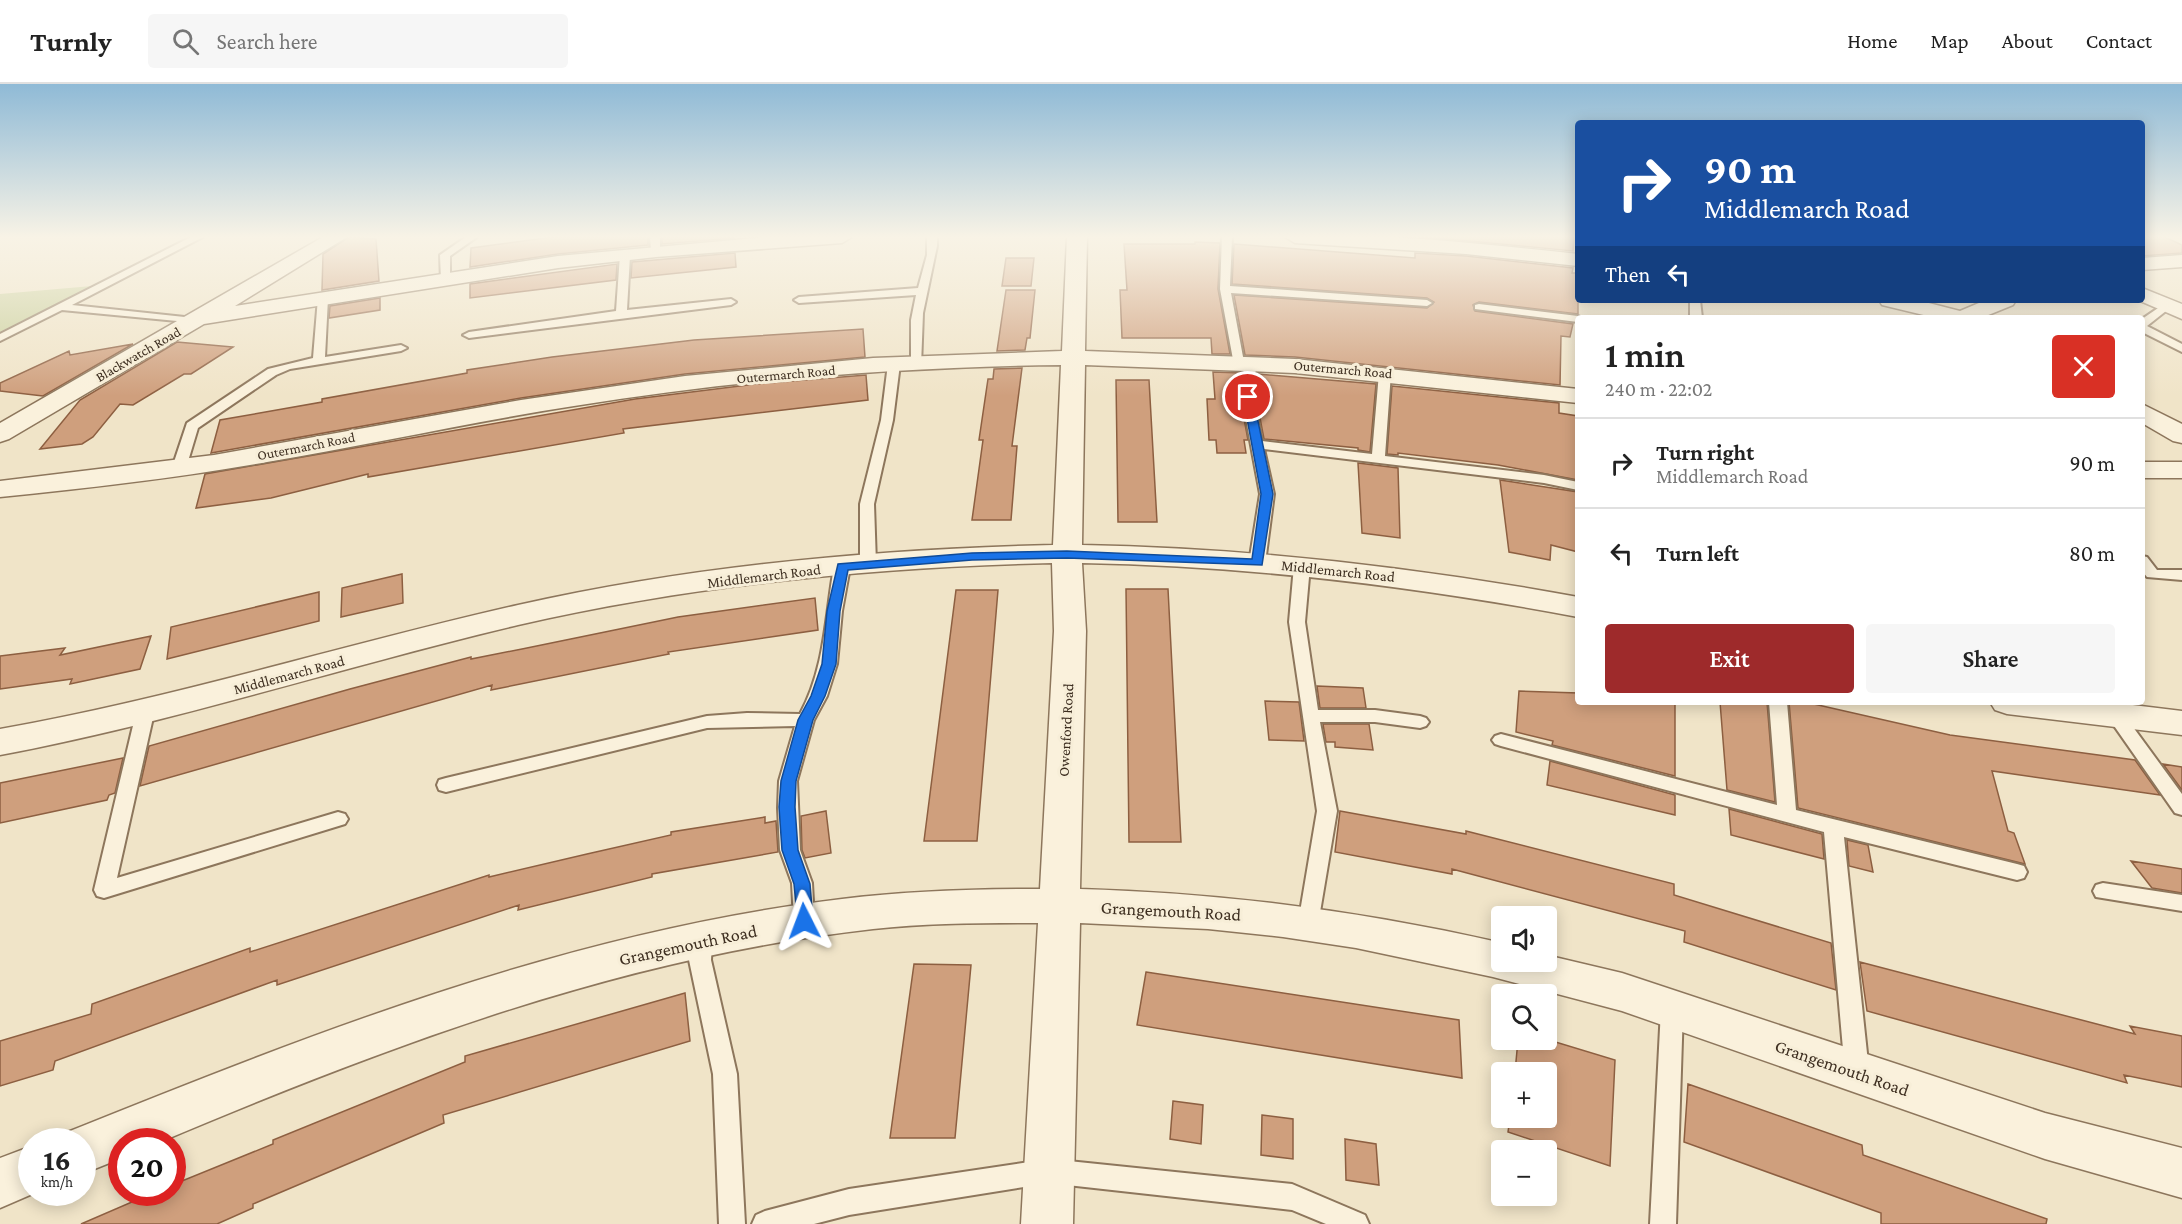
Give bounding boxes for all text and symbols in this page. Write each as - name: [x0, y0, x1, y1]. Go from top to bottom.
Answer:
- search box: [148, 14, 568, 68]
- icon: search: [169, 25, 202, 58]
- text: Turnly: [30, 26, 112, 57]
- text: Search here: [217, 29, 318, 54]
- text: Home: [1847, 29, 1897, 53]
- text: Map: [1930, 29, 1969, 53]
- text: About: [2002, 29, 2053, 53]
- text: Contact: [2086, 29, 2152, 53]
- icon: right: [1605, 144, 1683, 222]
- text: 90 m: [1704, 145, 1796, 192]
- text: Middlemarch Road: [1704, 194, 1909, 224]
- icon: left: [1662, 258, 1695, 291]
- text: Then: [1605, 262, 1650, 287]
- street label: Blackwatch Road: [93, 323, 184, 385]
- text: 1 min: [1605, 335, 1685, 375]
- button: close: [2052, 335, 2115, 398]
- street label: Outermarch Road: [1293, 357, 1394, 381]
- street label: Outermarch Road: [736, 362, 837, 386]
- pin: [1222, 371, 1273, 422]
- text: 240 m · 22:02: [1605, 378, 1712, 400]
- icon: arrive: [1231, 380, 1264, 413]
- street label: Outermarch Road: [256, 429, 357, 463]
- text: Turn right: [1656, 440, 1754, 465]
- icon: right: [1605, 447, 1638, 480]
- text: 90 m: [2070, 451, 2115, 476]
- text: Middlemarch Road: [1656, 465, 1808, 487]
- icon: left: [1605, 537, 1638, 570]
- text: Turn left: [1656, 541, 1739, 566]
- text: 80 m: [2069, 541, 2115, 566]
- street label: Middlemarch Road: [1280, 557, 1396, 585]
- street label: Middlemarch Road: [706, 561, 822, 591]
- button: Exit: [1605, 624, 1854, 693]
- button: Share: [1866, 624, 2115, 693]
- street label: Middlemarch Road: [232, 652, 346, 697]
- street label: Owenford Road: [1056, 683, 1076, 777]
- position arrow: [772, 889, 836, 953]
- street label: Grangemouth Road: [1100, 897, 1242, 925]
- map controls: [1491, 906, 1557, 1206]
- button: sound: [1491, 906, 1557, 972]
- street label: Grangemouth Road: [617, 921, 759, 969]
- button: search: [1491, 984, 1557, 1050]
- street label: Grangemouth Road: [1772, 1036, 1912, 1100]
- button: +: [1491, 1062, 1557, 1128]
- speed limit sign: 20: [108, 1128, 186, 1206]
- button: −: [1491, 1140, 1557, 1206]
- text: 16: [43, 1143, 71, 1176]
- text: km/h: [41, 1174, 73, 1190]

